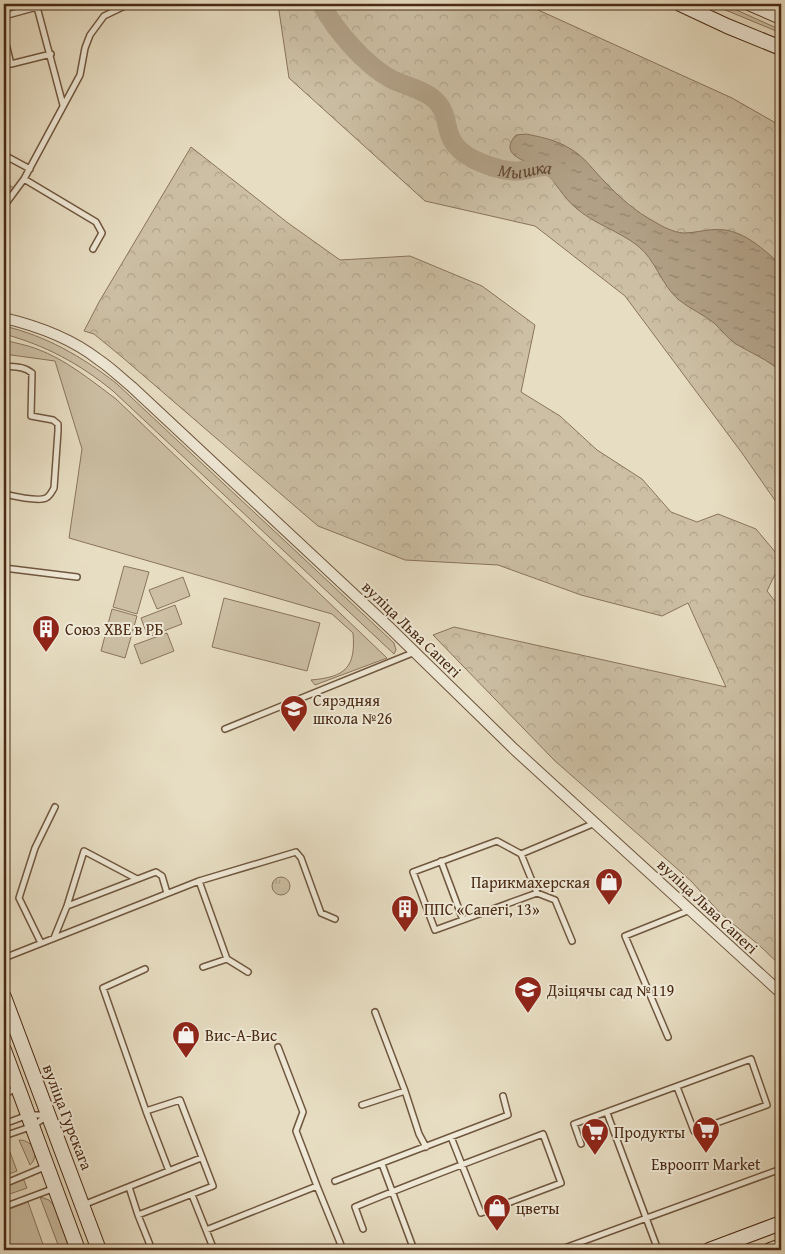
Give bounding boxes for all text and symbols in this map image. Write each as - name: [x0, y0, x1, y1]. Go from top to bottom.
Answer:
- water label: Мышка: [496, 153, 555, 185]
- street label: вуліца Льва Сапегі: [357, 575, 468, 683]
- building icon: Союз ХВЕ в РБ: [31, 614, 61, 653]
- place label: Союз ХВЕ в РБ: [65, 617, 164, 641]
- place label: Сярэдняя школа №26: [313, 688, 392, 730]
- school or university icon: Сярэдняя школа №26: [279, 694, 309, 733]
- street label: вуліца Льва Сапегі: [652, 853, 764, 960]
- shop icon: Парикмахерская: [594, 867, 624, 906]
- place label: Парикмахерская: [471, 870, 590, 894]
- building icon: ППС «Сапегі, 13»: [390, 894, 420, 933]
- place label: ППС «Сапегі, 13»: [424, 897, 540, 921]
- school or university icon: Дзіцячы сад №119: [513, 975, 543, 1014]
- place label: Дзіцячы сад №119: [546, 978, 675, 1002]
- shop icon: Вис-А-Вис: [171, 1020, 201, 1059]
- place label: Вис-А-Вис: [205, 1023, 277, 1047]
- street label: вуліца Гурскага: [37, 1061, 99, 1174]
- supermarket icon: Евроопт Market: [691, 1115, 721, 1154]
- supermarket icon: Продукты: [580, 1117, 610, 1156]
- place label: Продукты: [614, 1120, 685, 1144]
- place label: Евроопт Market: [651, 1152, 761, 1176]
- shop icon: цветы: [482, 1193, 512, 1232]
- place label: цветы: [516, 1196, 559, 1220]

